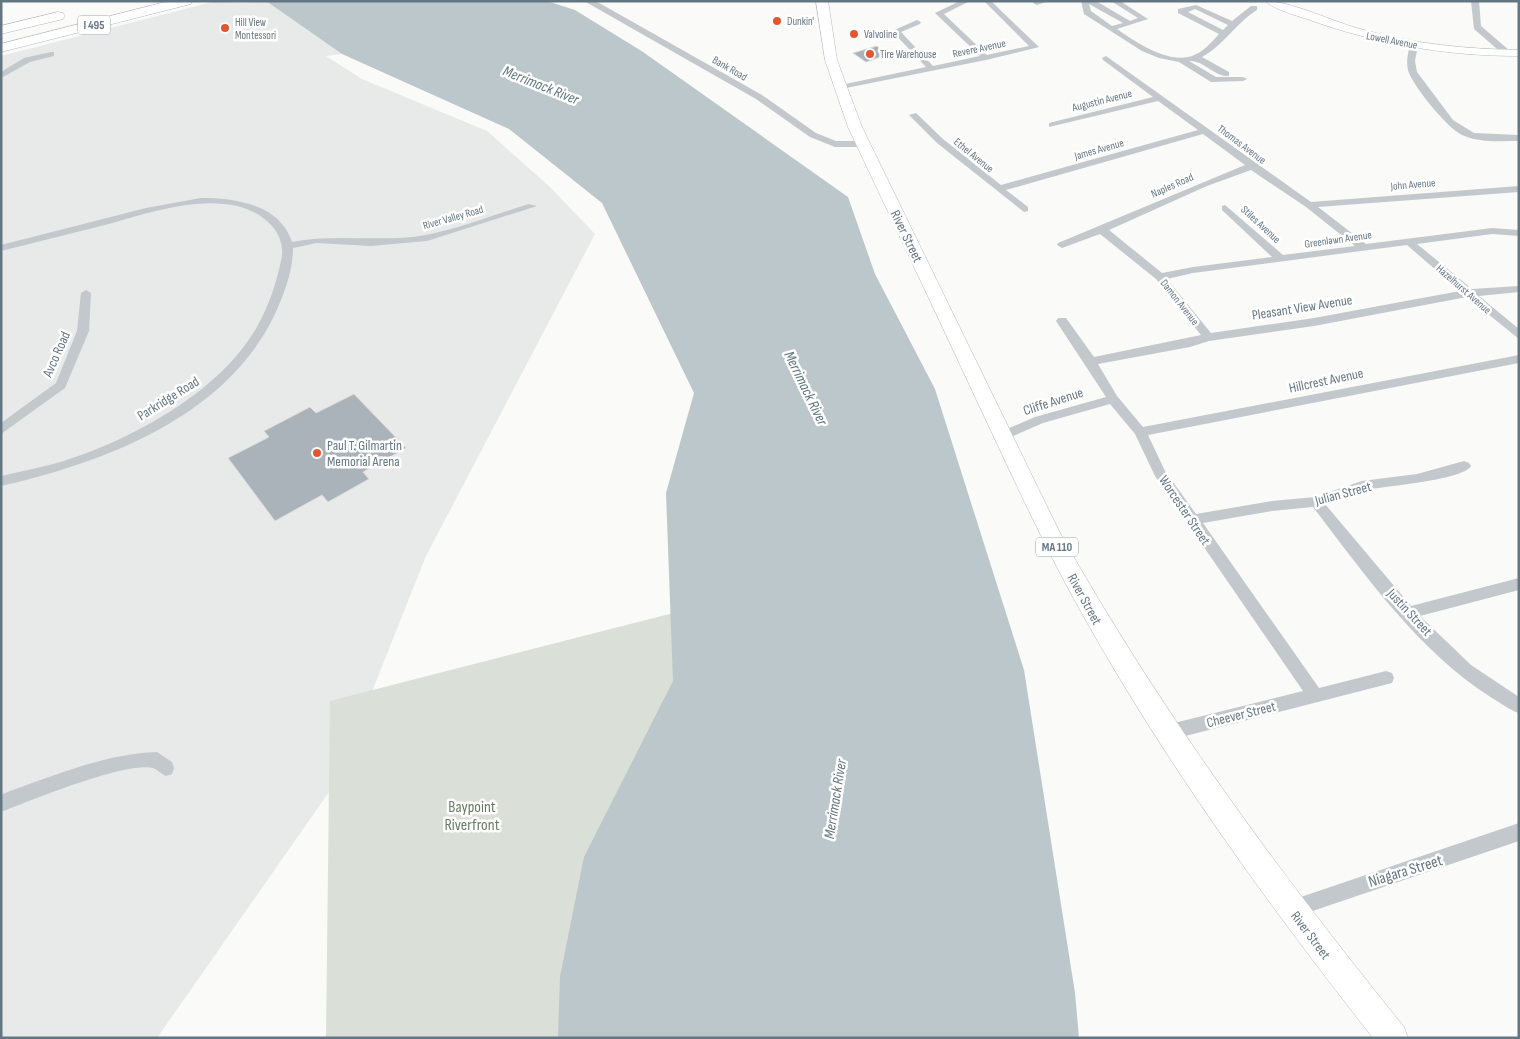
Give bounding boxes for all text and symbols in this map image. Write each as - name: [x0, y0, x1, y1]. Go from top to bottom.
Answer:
- marker: Dunkin': [771, 15, 783, 27]
- place label: Dunkin': [787, 15, 814, 28]
- road number: I 495: [78, 16, 110, 34]
- place label: Hill View Montessori: [235, 16, 276, 42]
- marker: Hill View Montessori: [219, 22, 231, 34]
- marker: Valvoline: [848, 28, 860, 40]
- place label: Valvoline: [864, 28, 897, 41]
- street label: Lowell Avenue: [1365, 29, 1419, 52]
- street label: Revere Avenue: [951, 37, 1007, 60]
- marker: Tire Warehouse: [864, 48, 876, 60]
- place label: Tire Warehouse: [880, 48, 936, 61]
- street label: Bank Road: [710, 53, 750, 84]
- water label: Merrimack River: [500, 62, 582, 110]
- street label: Augustin Avenue: [1070, 87, 1133, 114]
- street label: Thomas Avenue: [1215, 122, 1269, 167]
- street label: Ethel Avenue: [951, 135, 996, 175]
- street label: James Avenue: [1072, 136, 1125, 163]
- street label: Naples Road: [1149, 170, 1196, 201]
- street label: John Avenue: [1389, 176, 1436, 193]
- street label: River Valley Road: [421, 203, 485, 232]
- street label: Stiles Avenue: [1238, 203, 1283, 246]
- street label: River Street: [887, 207, 926, 265]
- street label: Greenlawn Avenue: [1304, 228, 1373, 251]
- street label: Hazelhurst Avenue: [1434, 262, 1494, 317]
- street label: Damon Avenue: [1158, 277, 1202, 328]
- street label: Pleasant View Avenue: [1251, 291, 1353, 324]
- street label: Avco Road: [39, 329, 74, 381]
- water label: Merrimack River: [779, 348, 832, 429]
- street label: Hillcrest Avenue: [1287, 364, 1365, 397]
- street label: Parkridge Road: [134, 373, 202, 424]
- street label: Cliffe Avenue: [1021, 384, 1085, 419]
- place label: Paul T. Gilmartin Memorial Arena: [327, 437, 402, 470]
- marker: Paul T. Gilmartin Memorial Arena: [311, 447, 323, 459]
- street label: Worcester Street: [1155, 472, 1214, 548]
- street label: Julian Street: [1312, 478, 1373, 509]
- road number: MA 110: [1036, 538, 1078, 556]
- street label: River Street: [1064, 571, 1106, 628]
- street label: Justin Street: [1383, 584, 1436, 639]
- street label: Cheever Street: [1205, 698, 1277, 731]
- water label: Merrimack River: [820, 757, 851, 840]
- park label: Baypoint Riverfront: [444, 798, 500, 835]
- street label: Niagara Street: [1366, 851, 1445, 892]
- street label: River Street: [1287, 908, 1334, 963]

